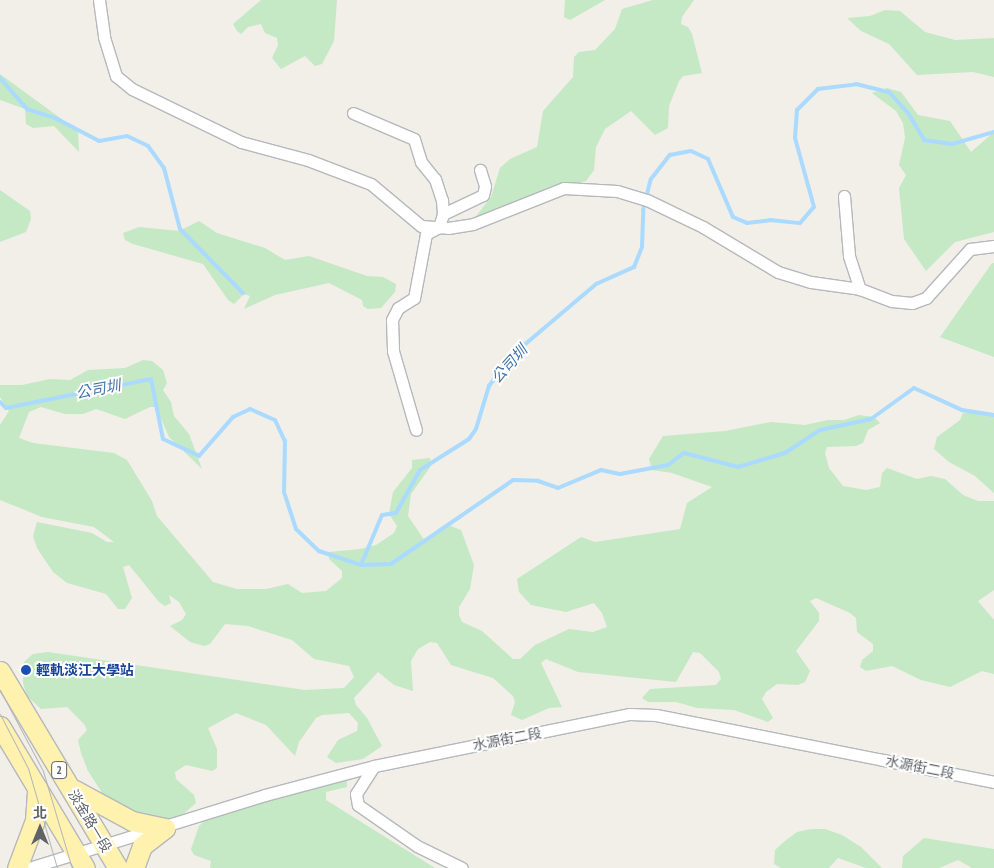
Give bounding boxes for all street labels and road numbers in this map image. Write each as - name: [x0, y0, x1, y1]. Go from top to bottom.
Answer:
- street label: 水源街二段: [471, 724, 543, 754]
- street label: 水源街二段: [884, 752, 956, 782]
- road number: 2: [50, 760, 68, 780]
- street label: 淡金路一段: [65, 787, 115, 855]

